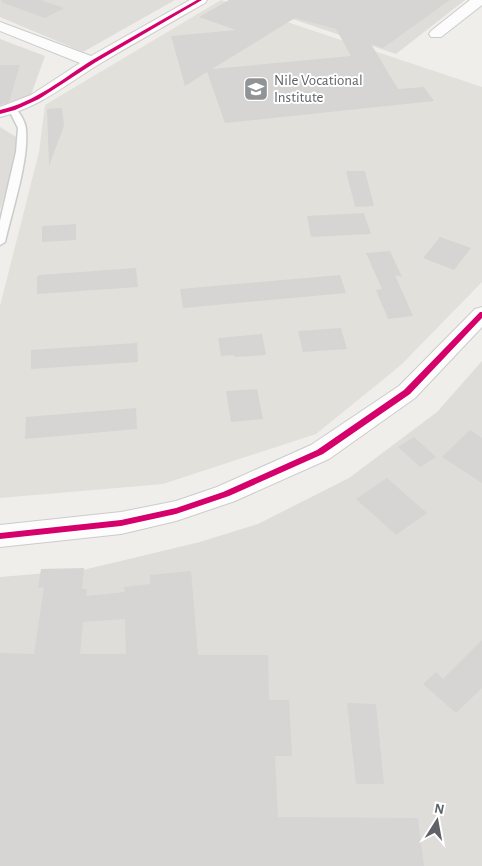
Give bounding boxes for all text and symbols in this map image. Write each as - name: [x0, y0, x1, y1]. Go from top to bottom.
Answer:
- place label: Nile Vocational Institute: [274, 73, 363, 105]
- school or university icon: Nile Vocational Institute: [243, 76, 269, 102]
- north arrow: [412, 796, 462, 846]
- text: N: [433, 801, 445, 817]

